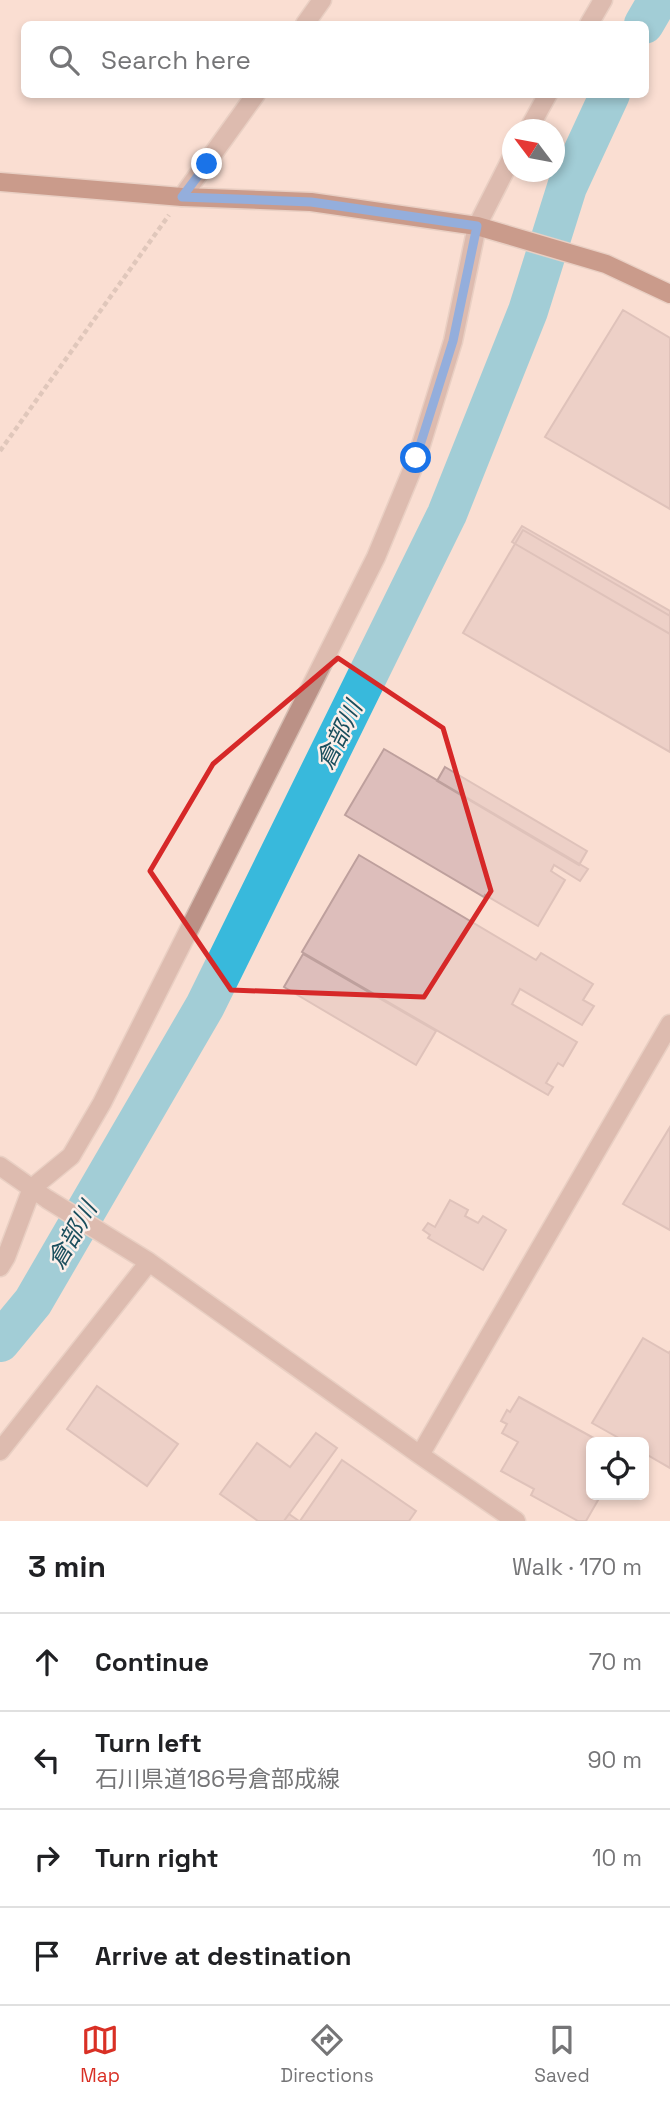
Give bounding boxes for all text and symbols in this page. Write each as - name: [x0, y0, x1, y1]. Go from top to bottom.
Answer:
- search box: [21, 21, 649, 98]
- icon: search: [45, 41, 83, 79]
- text: Search here: [101, 43, 251, 77]
- north arrow: [502, 119, 565, 182]
- route end: [191, 148, 222, 179]
- route start: [400, 442, 431, 473]
- water label: 倉部川: [309, 693, 370, 774]
- water label: 倉部川: [41, 1193, 105, 1274]
- map controls: [586, 1437, 649, 1500]
- button: locate: [586, 1437, 649, 1500]
- text: 3 min: [28, 1547, 106, 1586]
- text: Walk · 170 m: [512, 1552, 642, 1582]
- icon: ahead: [28, 1643, 66, 1681]
- text: Continue: [95, 1645, 209, 1679]
- text: 70 m: [589, 1647, 642, 1677]
- text: Turn left: [95, 1726, 202, 1760]
- icon: left: [28, 1741, 66, 1779]
- text: 90 m: [587, 1745, 642, 1775]
- text: 石川県道186号倉部成線: [95, 1764, 340, 1794]
- icon: right: [28, 1839, 66, 1877]
- text: Turn right: [95, 1841, 219, 1875]
- text: 10 m: [592, 1843, 642, 1873]
- icon: arrive: [28, 1937, 66, 1975]
- text: Arrive at destination: [95, 1939, 352, 1973]
- tab: Map: [80, 2021, 120, 2088]
- tab: Directions: [281, 2021, 374, 2088]
- tab: Saved: [534, 2021, 590, 2088]

